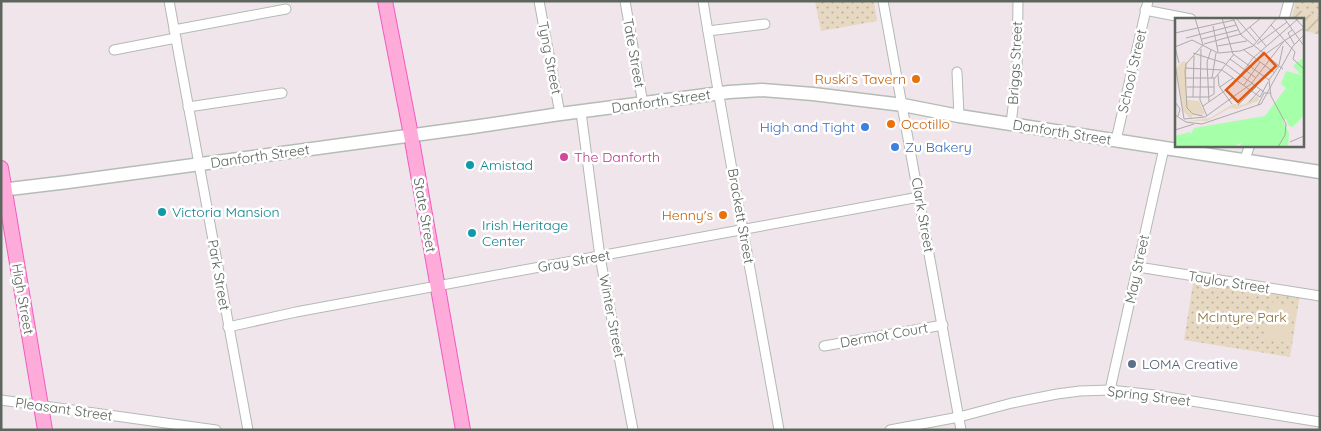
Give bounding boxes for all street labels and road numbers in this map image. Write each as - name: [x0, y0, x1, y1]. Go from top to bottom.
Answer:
- street label: Tate Street: [619, 17, 649, 89]
- street label: Tyng Street: [534, 20, 566, 96]
- street label: Briggs Street: [1004, 21, 1026, 105]
- street label: School Street: [1114, 27, 1150, 115]
- street label: Danforth Street: [610, 85, 712, 117]
- street label: Danforth Street: [1011, 115, 1113, 149]
- street label: Danforth Street: [209, 140, 311, 172]
- street label: Brackett Street: [724, 167, 758, 265]
- street label: State Street: [410, 176, 440, 254]
- street label: Clark Street: [908, 176, 938, 254]
- street label: May Street: [1121, 233, 1153, 305]
- street label: Park Street: [204, 238, 234, 312]
- street label: Gray Street: [536, 246, 612, 276]
- street label: High Street: [8, 262, 38, 336]
- street label: Taylor Street: [1187, 267, 1271, 297]
- street label: Winter Street: [595, 273, 629, 360]
- street label: Dermot Court: [839, 318, 930, 352]
- street label: Spring Street: [1106, 382, 1192, 410]
- street label: Pleasant Street: [14, 393, 114, 425]

